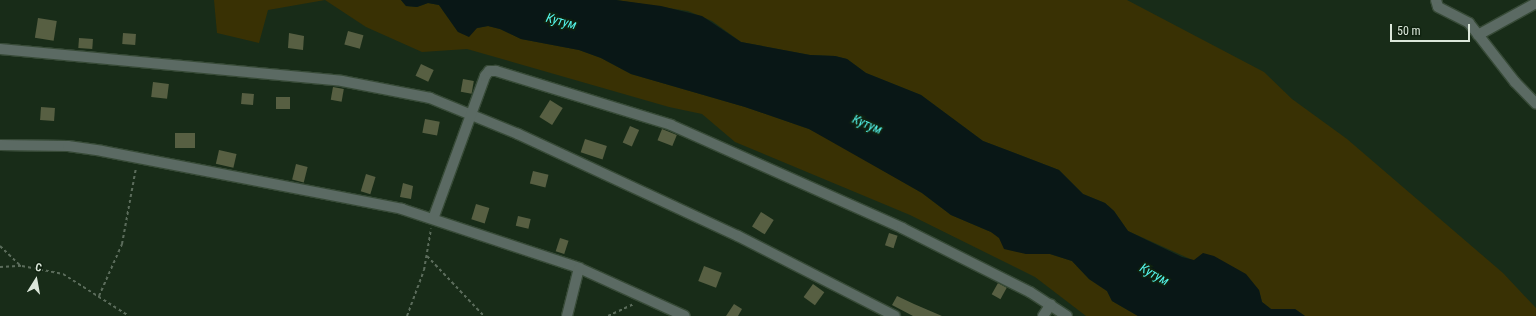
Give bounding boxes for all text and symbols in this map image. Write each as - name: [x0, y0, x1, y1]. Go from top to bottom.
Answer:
- water label: Кутум: [544, 10, 578, 34]
- scale bar: [1392, 16, 1472, 42]
- text: 50 m: [1397, 24, 1421, 38]
- water label: Кутум: [850, 112, 884, 138]
- north arrow: [16, 260, 56, 300]
- text: С: [34, 261, 43, 275]
- water label: Кутум: [1137, 261, 1171, 289]

